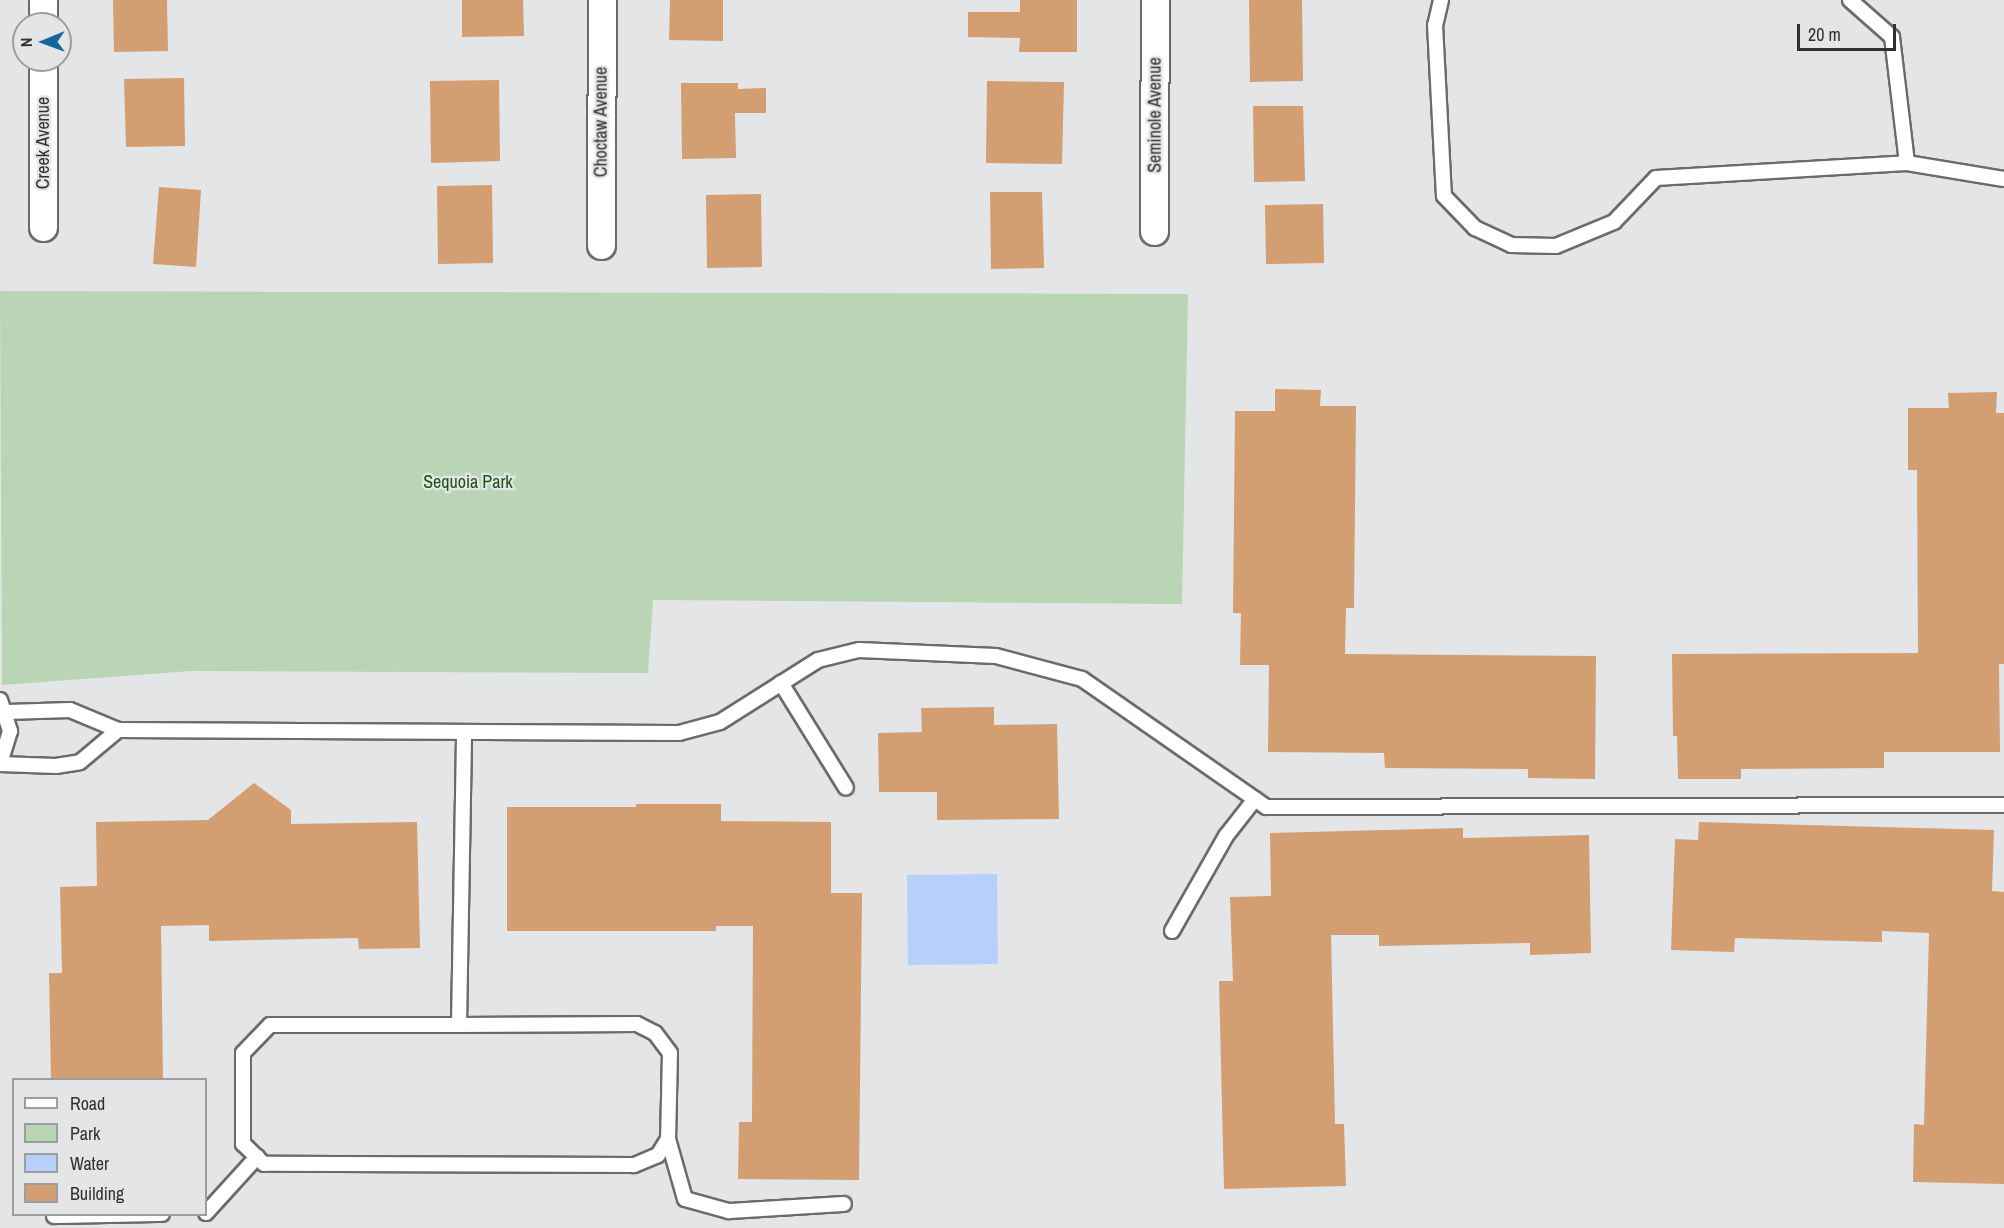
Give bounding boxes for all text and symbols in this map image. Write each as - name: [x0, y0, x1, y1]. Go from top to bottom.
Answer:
- north arrow: [12, 12, 72, 72]
- scale bar: [1800, 12, 1899, 50]
- text: 20 m: [1808, 22, 1841, 47]
- text: N: [15, 37, 37, 47]
- street label: Seminole Avenue: [1144, 57, 1166, 173]
- street label: Choctaw Avenue: [590, 66, 612, 178]
- street label: Creek Avenue: [32, 96, 54, 190]
- park label: Sequoia Park: [423, 471, 513, 493]
- legend: [12, 1078, 207, 1216]
- text: Road: [70, 1091, 105, 1116]
- text: Park: [70, 1121, 100, 1146]
- text: Water: [70, 1151, 109, 1176]
- text: Building: [70, 1181, 124, 1206]

